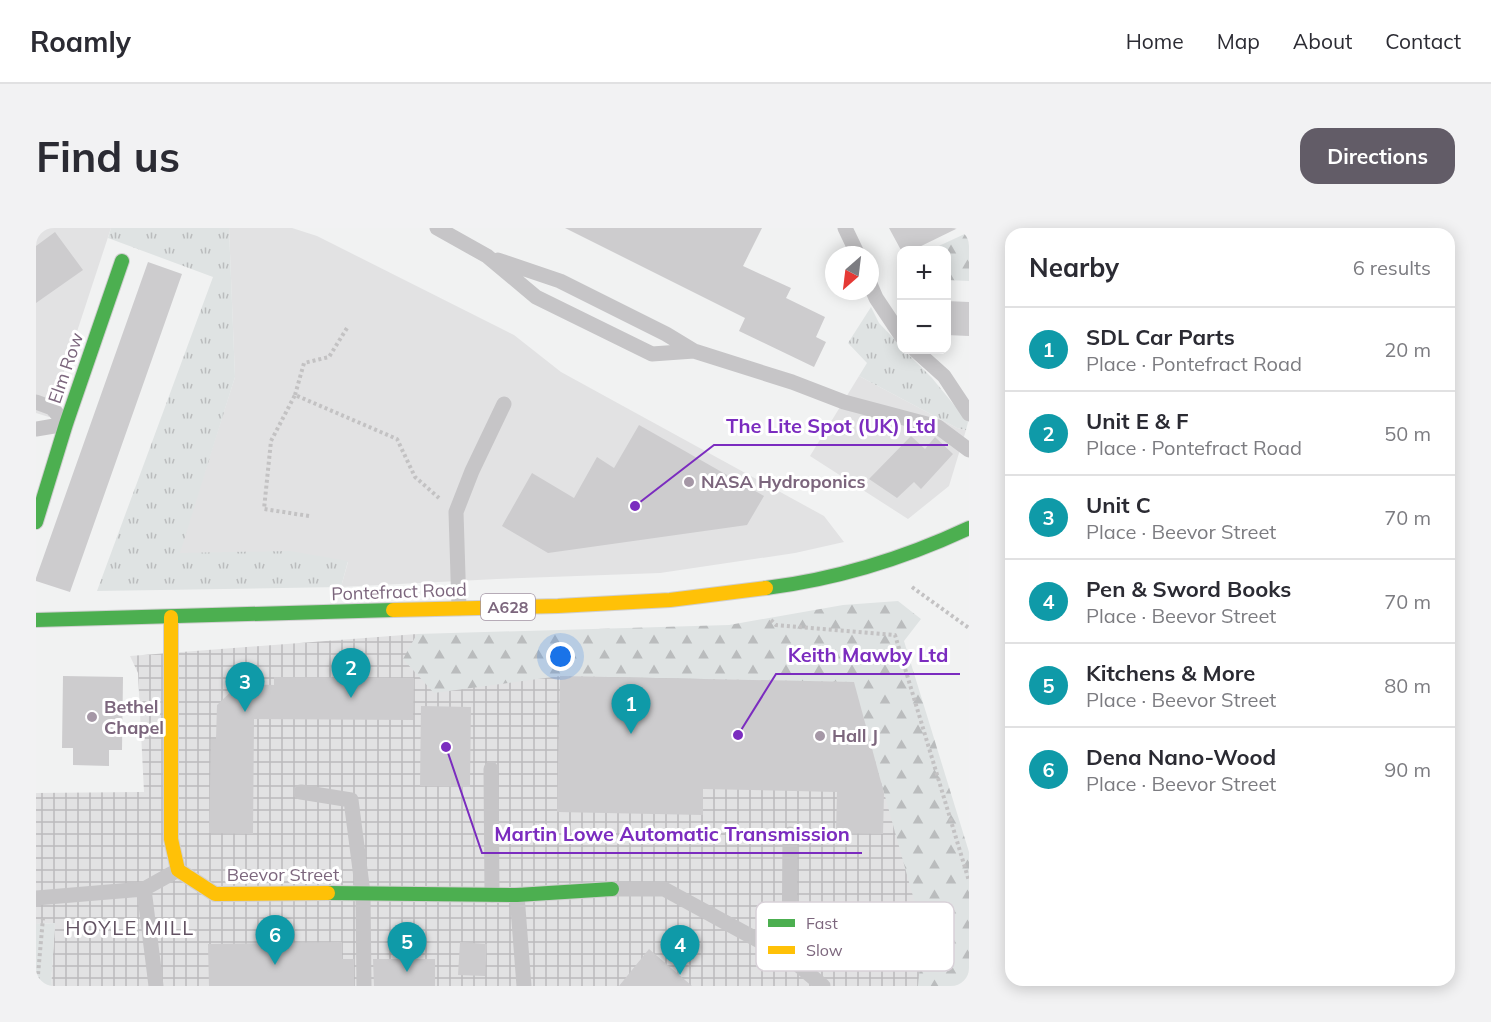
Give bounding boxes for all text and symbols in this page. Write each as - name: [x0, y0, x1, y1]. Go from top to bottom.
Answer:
- text: Roamly: [30, 24, 131, 59]
- text: Home: [1126, 28, 1184, 54]
- text: Map: [1217, 28, 1260, 54]
- text: About: [1293, 28, 1352, 54]
- text: Contact: [1385, 28, 1461, 54]
- button: Directions: [1300, 128, 1455, 184]
- text: Find us: [36, 130, 180, 183]
- north arrow: [825, 246, 879, 300]
- map controls: [897, 246, 951, 354]
- button: +: [897, 246, 951, 300]
- text: Nearby: [1029, 251, 1119, 284]
- text: 6 results: [1353, 255, 1431, 280]
- button: −: [897, 300, 951, 354]
- text: SDL Car Parts: [1086, 323, 1235, 351]
- street label: Elm Row: [43, 329, 88, 406]
- text: 1: [1043, 337, 1055, 362]
- text: 20 m: [1384, 337, 1431, 362]
- text: Place · Pontefract Road: [1086, 351, 1302, 376]
- callout: The Lite Spot (UK) Ltd: [714, 407, 948, 445]
- text: Unit E & F: [1086, 407, 1189, 435]
- text: The Lite Spot (UK) Ltd: [726, 413, 936, 438]
- text: 2: [1043, 421, 1055, 446]
- text: 50 m: [1384, 421, 1431, 446]
- text: Place · Pontefract Road: [1086, 435, 1302, 460]
- place label: NASA Hydroponics: [701, 470, 866, 493]
- marker: NASA Hydroponics: [682, 475, 696, 489]
- text: Unit C: [1086, 491, 1151, 519]
- text: 3: [1043, 505, 1055, 530]
- text: 70 m: [1384, 505, 1431, 530]
- text: Place · Beevor Street: [1086, 519, 1276, 544]
- text: Pen & Sword Books: [1086, 575, 1291, 603]
- street label: Pontefract Road: [331, 578, 467, 605]
- text: 4: [1043, 589, 1055, 614]
- text: 70 m: [1384, 589, 1431, 614]
- road number: A628: [481, 594, 535, 620]
- text: Place · Beevor Street: [1086, 603, 1276, 628]
- callout: Keith Mawby Ltd: [776, 636, 960, 674]
- your location: [546, 642, 575, 671]
- text: Keith Mawby Ltd: [788, 642, 948, 667]
- pin: 2: [332, 648, 370, 698]
- text: Kitchens & More: [1086, 659, 1255, 687]
- pin: 3: [226, 662, 264, 712]
- text: 5: [1043, 673, 1055, 698]
- text: 80 m: [1384, 673, 1431, 698]
- pin: 1: [612, 684, 650, 734]
- text: Place · Beevor Street: [1086, 687, 1276, 712]
- place label: Bethel Chapel: [104, 695, 164, 739]
- marker: Bethel Chapel: [85, 710, 99, 724]
- place label: Hall J: [832, 724, 878, 747]
- marker: Hall J: [813, 729, 827, 743]
- text: Dena Nano-Wood: [1086, 743, 1276, 771]
- text: 6: [1043, 757, 1055, 782]
- text: 90 m: [1384, 757, 1431, 782]
- text: Place · Beevor Street: [1086, 771, 1276, 796]
- callout: Martin Lowe Automatic Transmission: [482, 815, 862, 853]
- text: Martin Lowe Automatic Transmission: [494, 821, 850, 846]
- street label: Beevor Street: [227, 863, 339, 886]
- legend: [756, 902, 954, 971]
- text: Fast: [806, 913, 838, 933]
- district label: HOYLE MILL: [65, 915, 195, 940]
- pin: 6: [256, 916, 294, 965]
- pin: 5: [388, 922, 427, 972]
- pin: 4: [660, 926, 700, 975]
- text: Slow: [806, 940, 843, 960]

